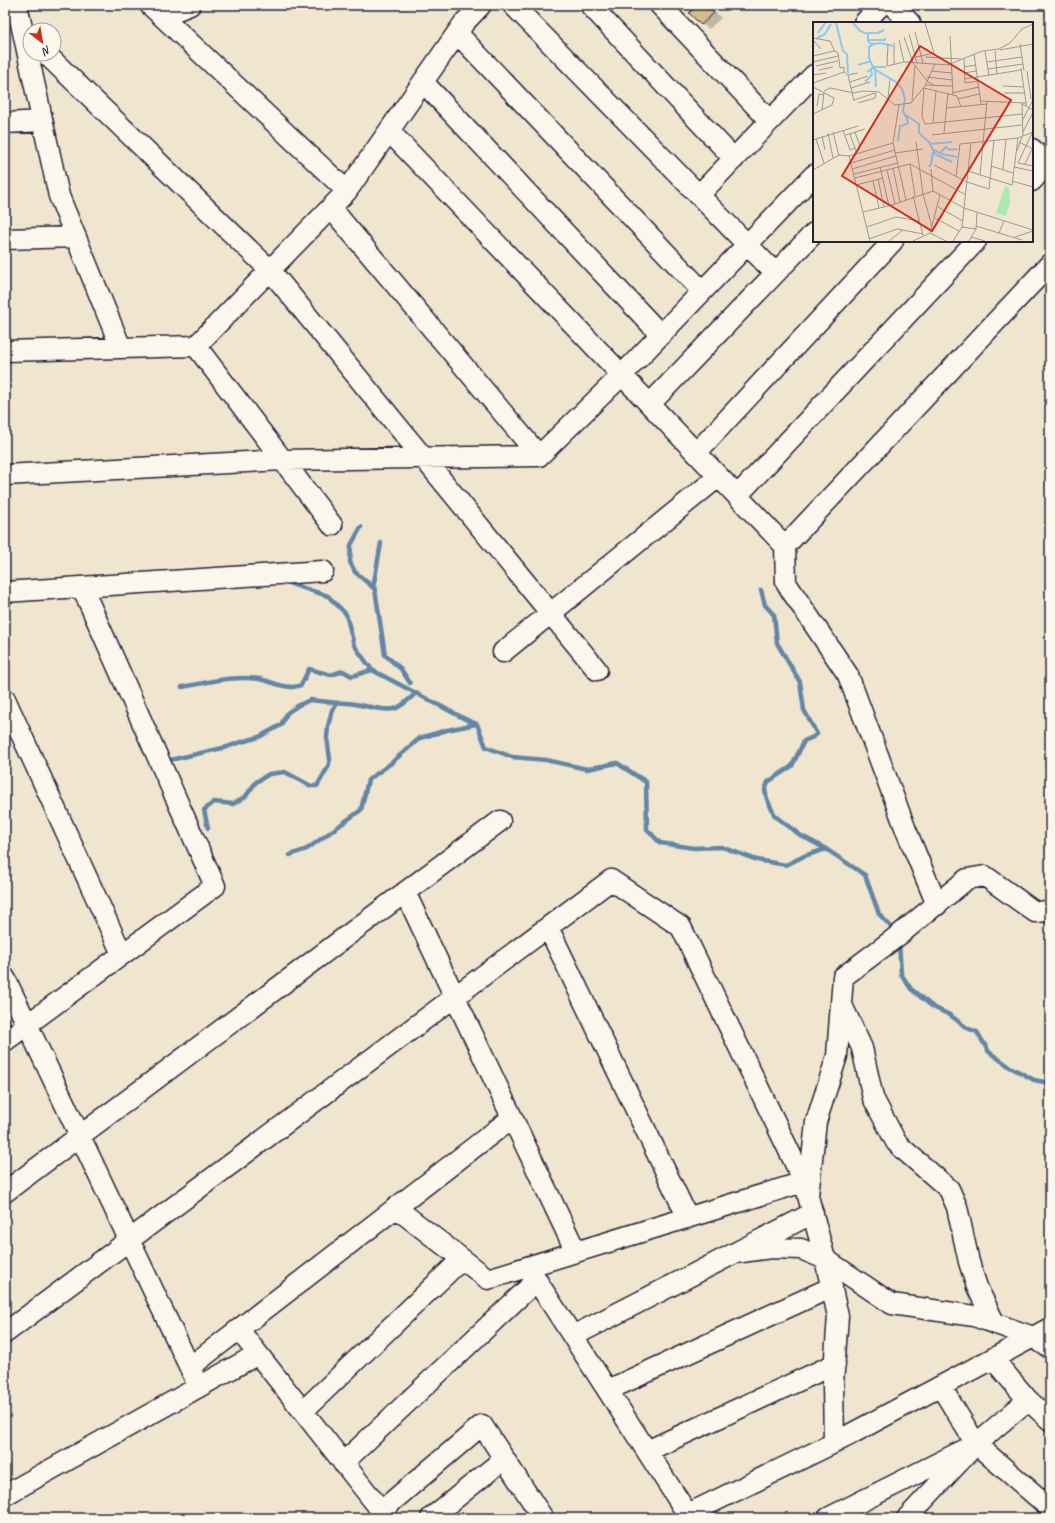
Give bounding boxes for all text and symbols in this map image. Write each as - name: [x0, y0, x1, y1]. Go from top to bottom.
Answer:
- north arrow: [22, 22, 62, 62]
- inset map: [813, 22, 1033, 242]
- text: N: [39, 43, 54, 59]

